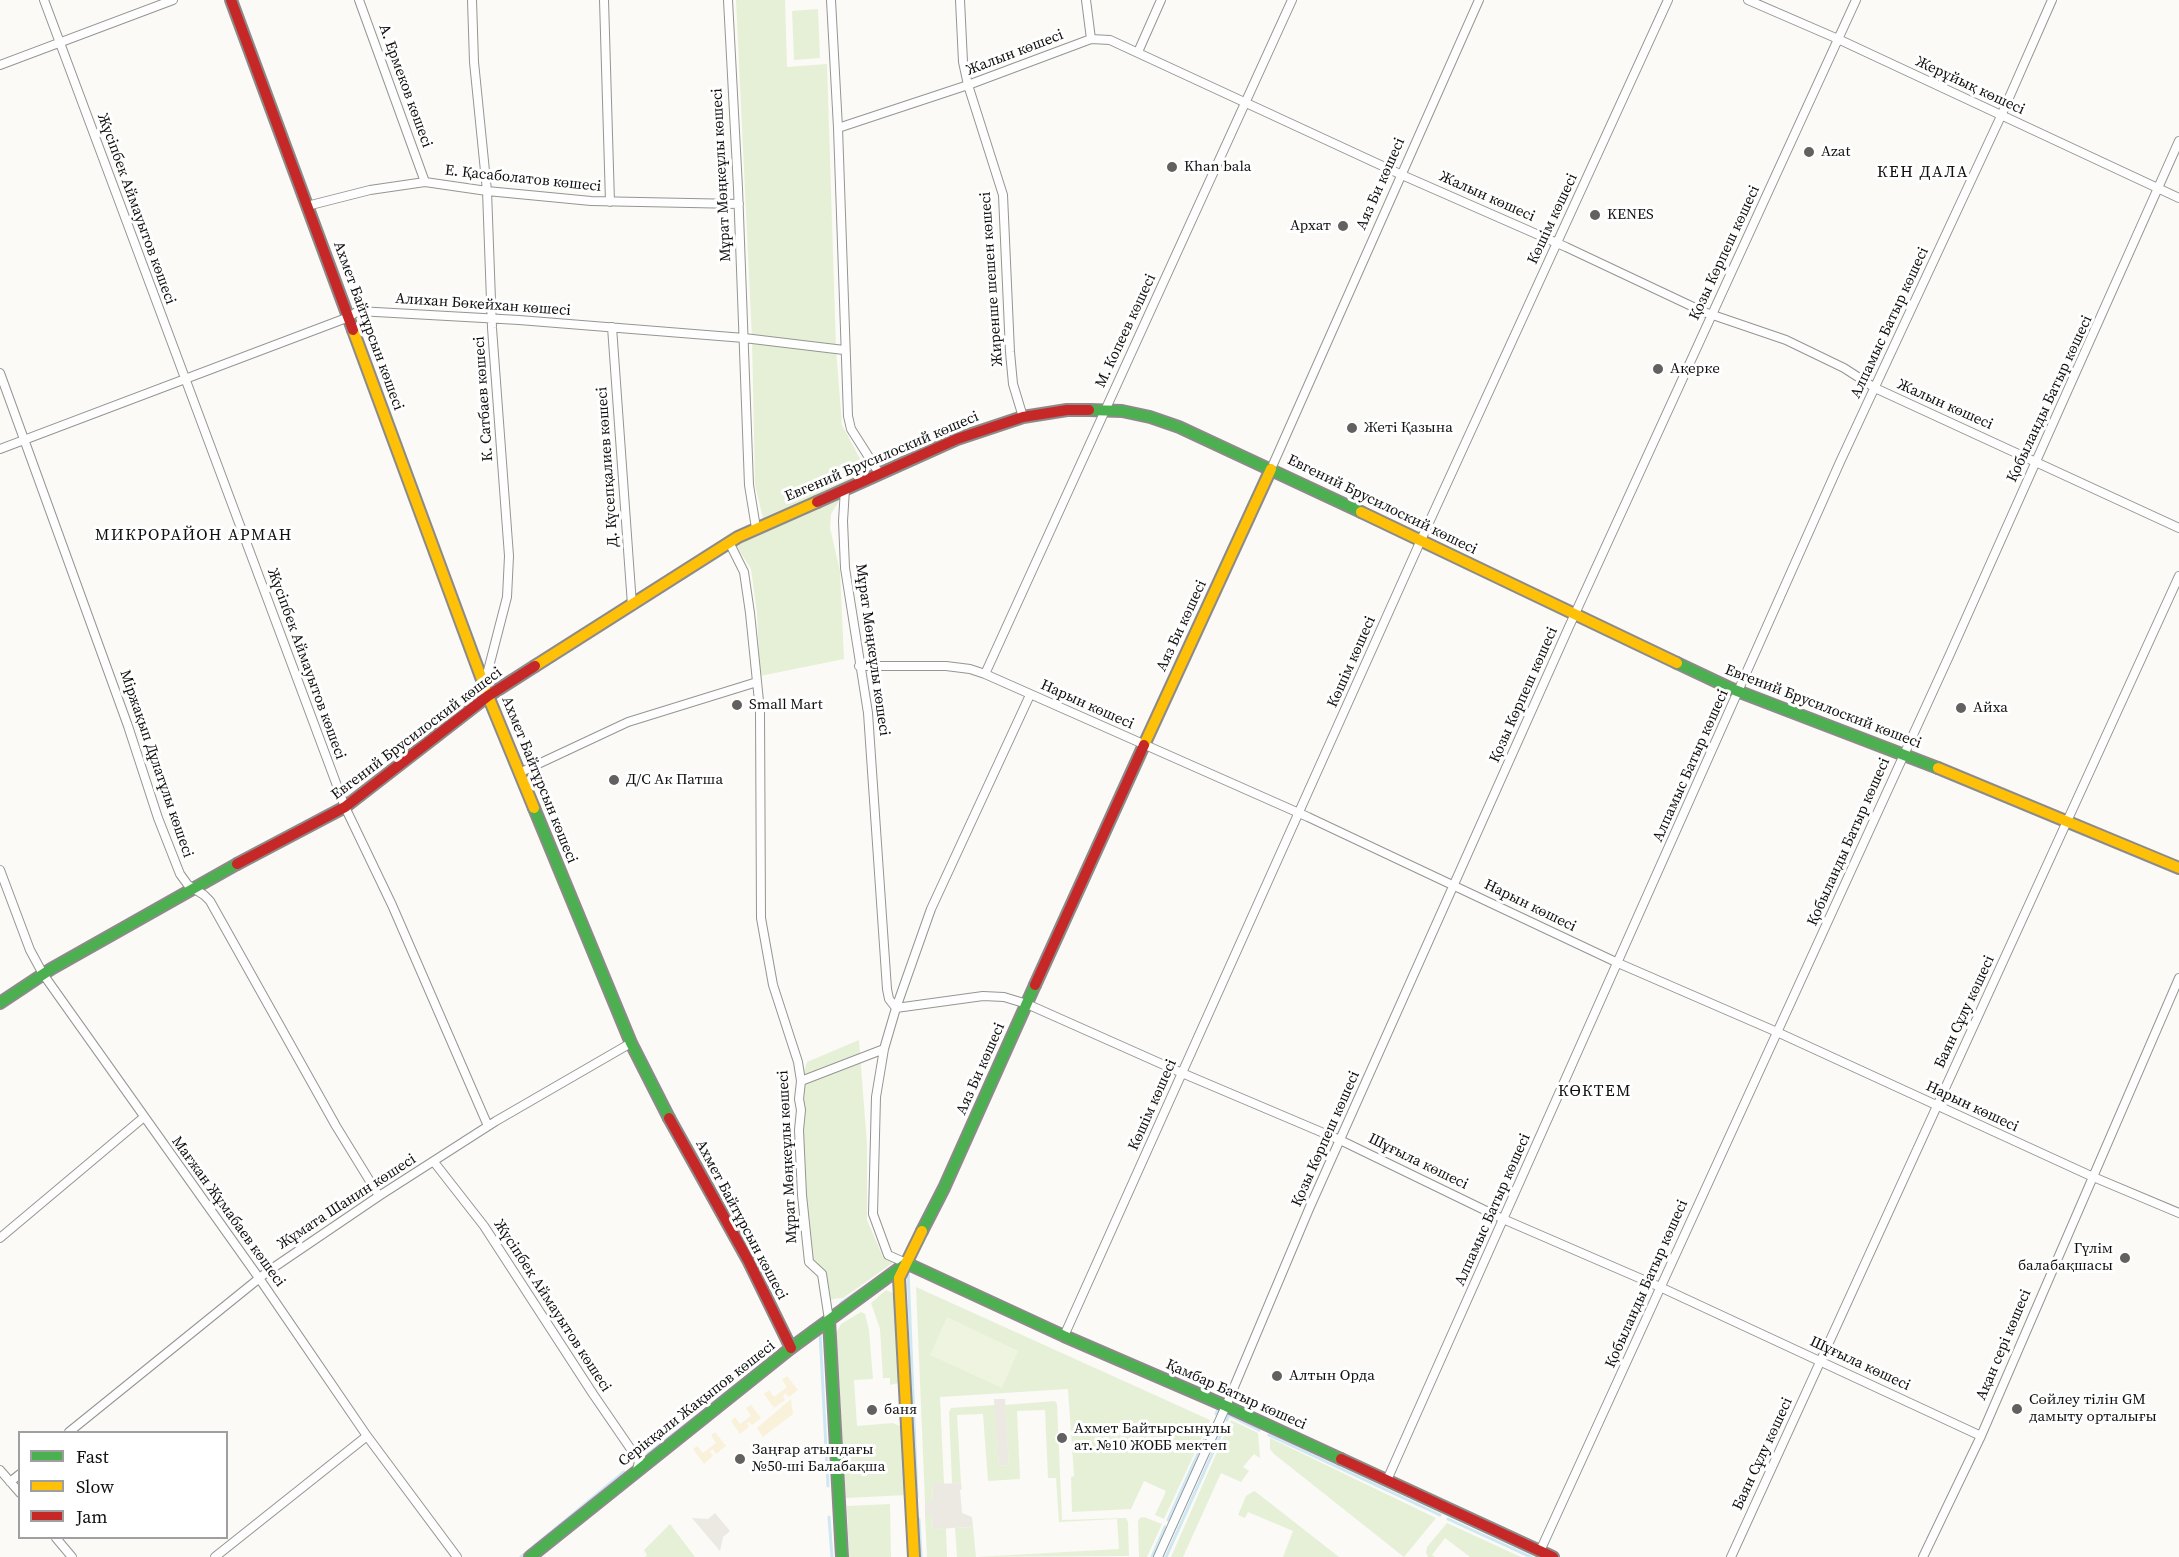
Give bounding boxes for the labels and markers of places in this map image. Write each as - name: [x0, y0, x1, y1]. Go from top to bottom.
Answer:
- place label: Azat: [1821, 143, 1850, 161]
- marker: Azat: [1802, 145, 1816, 159]
- place label: Khan bala: [1184, 158, 1251, 176]
- marker: Khan bala: [1165, 160, 1179, 174]
- place label: KENES: [1607, 206, 1654, 224]
- marker: KENES: [1588, 208, 1602, 222]
- place label: Архат: [1290, 217, 1331, 235]
- marker: Архат: [1336, 219, 1350, 233]
- place label: Ақерке: [1670, 360, 1720, 378]
- marker: Ақерке: [1651, 362, 1665, 376]
- place label: Жеті Қазына: [1364, 419, 1453, 437]
- marker: Жеті Қазына: [1345, 421, 1359, 435]
- place label: Small Mart: [749, 696, 823, 714]
- marker: Small Mart: [730, 698, 744, 712]
- place label: Айха: [1973, 699, 2008, 717]
- marker: Айха: [1954, 701, 1968, 715]
- place label: Д/С Ак Патша: [626, 771, 723, 789]
- marker: Д/С Ак Патша: [607, 773, 621, 787]
- place label: Гүлім балабақшасы: [2018, 1240, 2113, 1275]
- marker: Гүлім балабақшасы: [2118, 1251, 2132, 1265]
- place label: Алтын Орда: [1289, 1367, 1375, 1385]
- marker: Алтын Орда: [1270, 1369, 1284, 1383]
- place label: Сөйлеу тілін GM дамыту орталығы: [2029, 1391, 2157, 1426]
- place label: баня: [884, 1401, 917, 1419]
- marker: Сөйлеу тілін GM дамыту орталығы: [2010, 1402, 2024, 1416]
- marker: баня: [865, 1403, 879, 1417]
- place label: Ахмет Байтырсынұлы ат. №10 ЖОББ мектеп: [1074, 1420, 1231, 1455]
- marker: Ахмет Байтырсынұлы ат. №10 ЖОББ мектеп: [1055, 1431, 1069, 1445]
- place label: Заңғар атындағы №50-ші Балабақша: [752, 1441, 885, 1476]
- marker: Заңғар атындағы №50-ші Балабақша: [733, 1452, 747, 1466]

